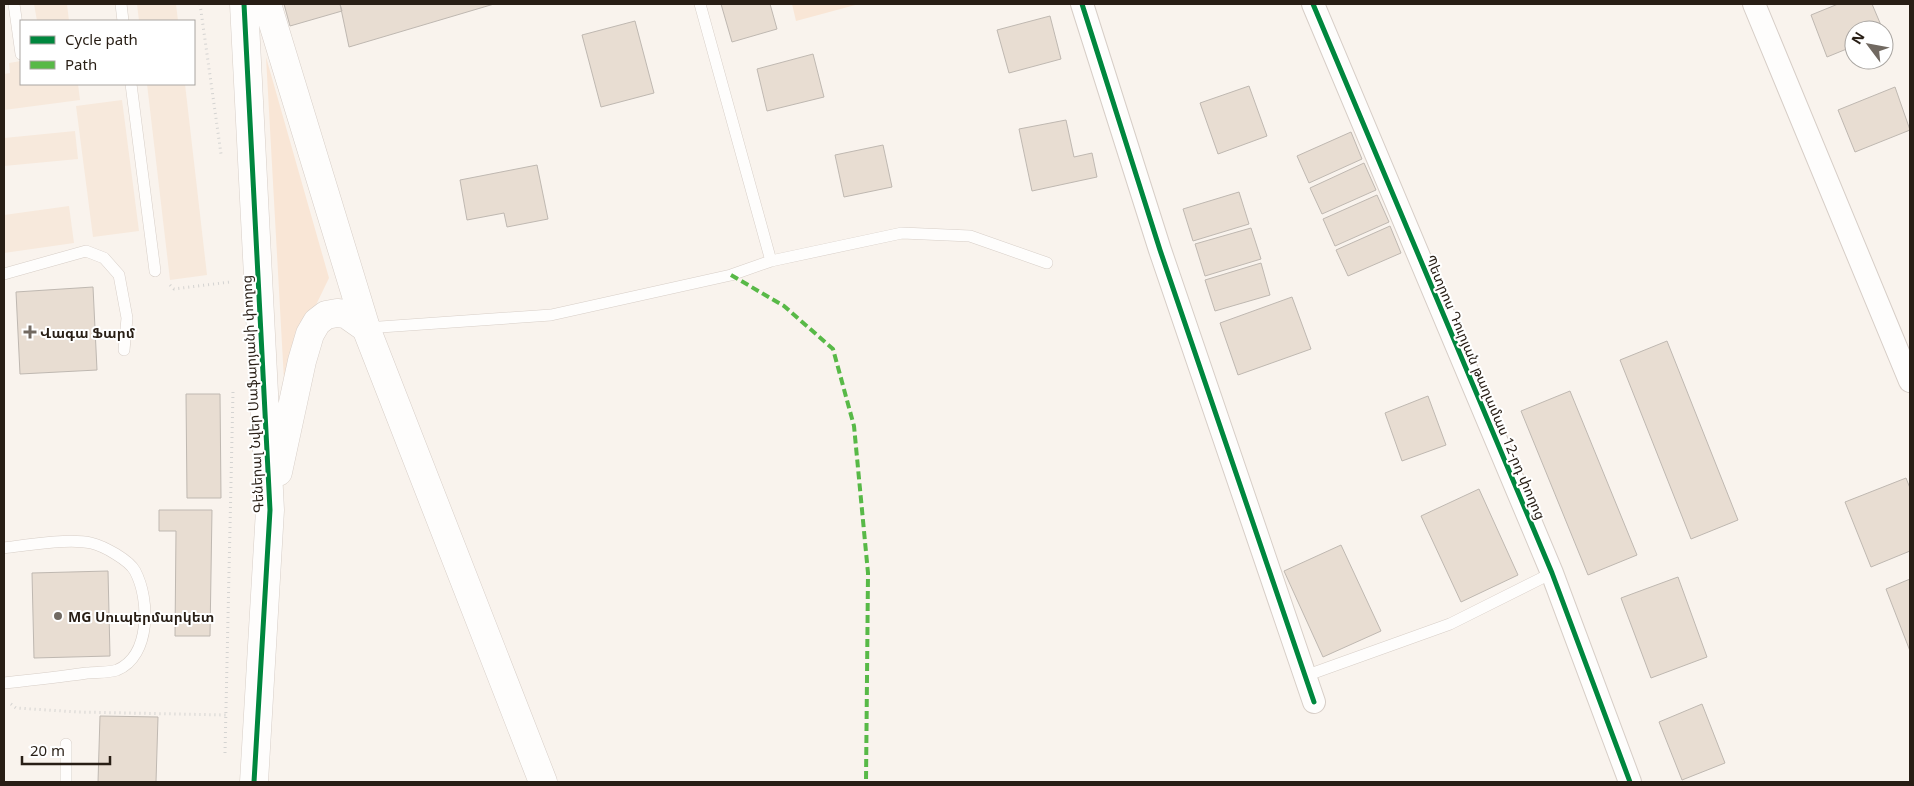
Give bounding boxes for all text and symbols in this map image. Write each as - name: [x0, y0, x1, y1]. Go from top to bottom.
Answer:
- legend: [20, 20, 195, 85]
- north arrow: [1844, 20, 1894, 70]
- text: N: [1846, 28, 1869, 48]
- text: Cycle path: [65, 29, 138, 49]
- text: Path: [65, 54, 97, 74]
- street label: Պետրոս Դուրյան թաղամաս 12-րդ փողոց: [1421, 252, 1551, 522]
- street label: Գեներալ Նվեր Սաֆարյանի փողոց: [236, 275, 268, 513]
- place label: Վագա Ֆարմ: [40, 323, 136, 342]
- marker: Վագա Ֆարմ: [24, 326, 36, 338]
- place label: MG Սուպերմարկետ: [68, 607, 214, 626]
- marker: MG Սուպերմարկետ: [52, 610, 64, 622]
- scale bar: [22, 734, 110, 766]
- text: 20 m: [30, 740, 65, 760]

